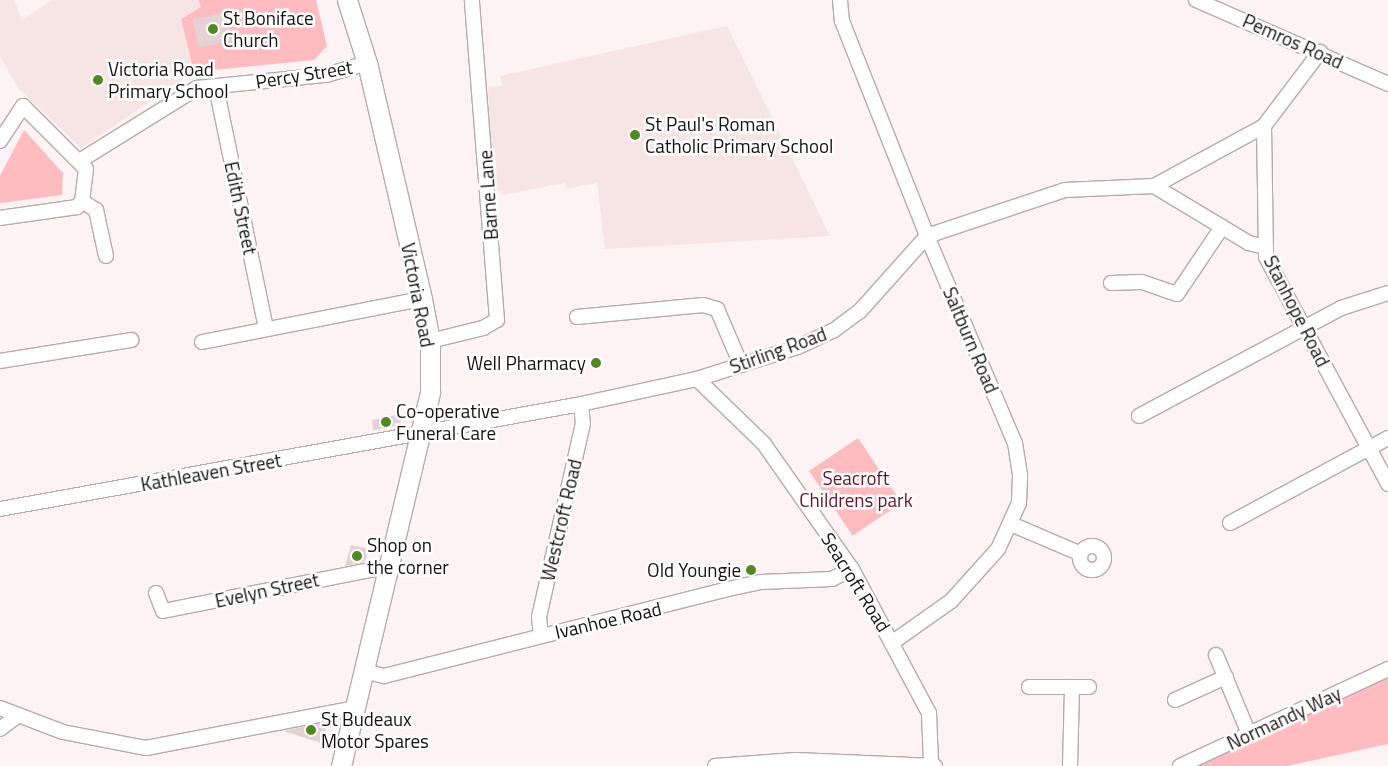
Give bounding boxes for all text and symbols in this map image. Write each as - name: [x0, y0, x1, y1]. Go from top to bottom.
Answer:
- place label: St Boniface Church: [223, 7, 314, 51]
- street label: Pemros Road: [1239, 9, 1347, 73]
- marker: St Boniface Church: [207, 23, 219, 35]
- street label: Percy Street: [254, 55, 354, 93]
- place label: Victoria Road Primary School: [108, 58, 229, 102]
- marker: Victoria Road Primary School: [92, 74, 104, 86]
- place label: St Paul's Roman Catholic Primary School: [645, 113, 833, 157]
- marker: St Paul's Roman Catholic Primary School: [629, 129, 641, 141]
- street label: Barne Lane: [473, 149, 503, 241]
- street label: Edith Street: [220, 159, 262, 257]
- street label: Victoria Road: [397, 241, 439, 349]
- street label: Stanhope Road: [1259, 252, 1335, 370]
- street label: Saltburn Road: [938, 284, 1004, 396]
- street label: Stirling Road: [726, 322, 830, 378]
- place label: Well Pharmacy: [467, 352, 586, 374]
- marker: Well Pharmacy: [590, 357, 602, 369]
- place label: Co-operative Funeral Care: [396, 400, 500, 444]
- marker: Co-operative Funeral Care: [380, 416, 392, 428]
- street label: Kathleaven Street: [139, 448, 283, 496]
- street label: Westcroft Road: [536, 457, 586, 583]
- park label: Seacroft Childrens park: [799, 467, 913, 511]
- street label: Seacroft Road: [817, 528, 895, 636]
- place label: Shop on the corner: [367, 534, 449, 578]
- marker: Shop on the corner: [351, 550, 363, 562]
- place label: Old Youngie: [647, 559, 741, 581]
- marker: Old Youngie: [745, 564, 757, 576]
- street label: Evelyn Street: [213, 568, 321, 612]
- street label: Ivanhoe Road: [553, 597, 663, 643]
- street label: Normandy Way: [1223, 682, 1345, 754]
- place label: St Budeaux Motor Spares: [321, 708, 429, 752]
- marker: St Budeaux Motor Spares: [305, 724, 317, 736]

